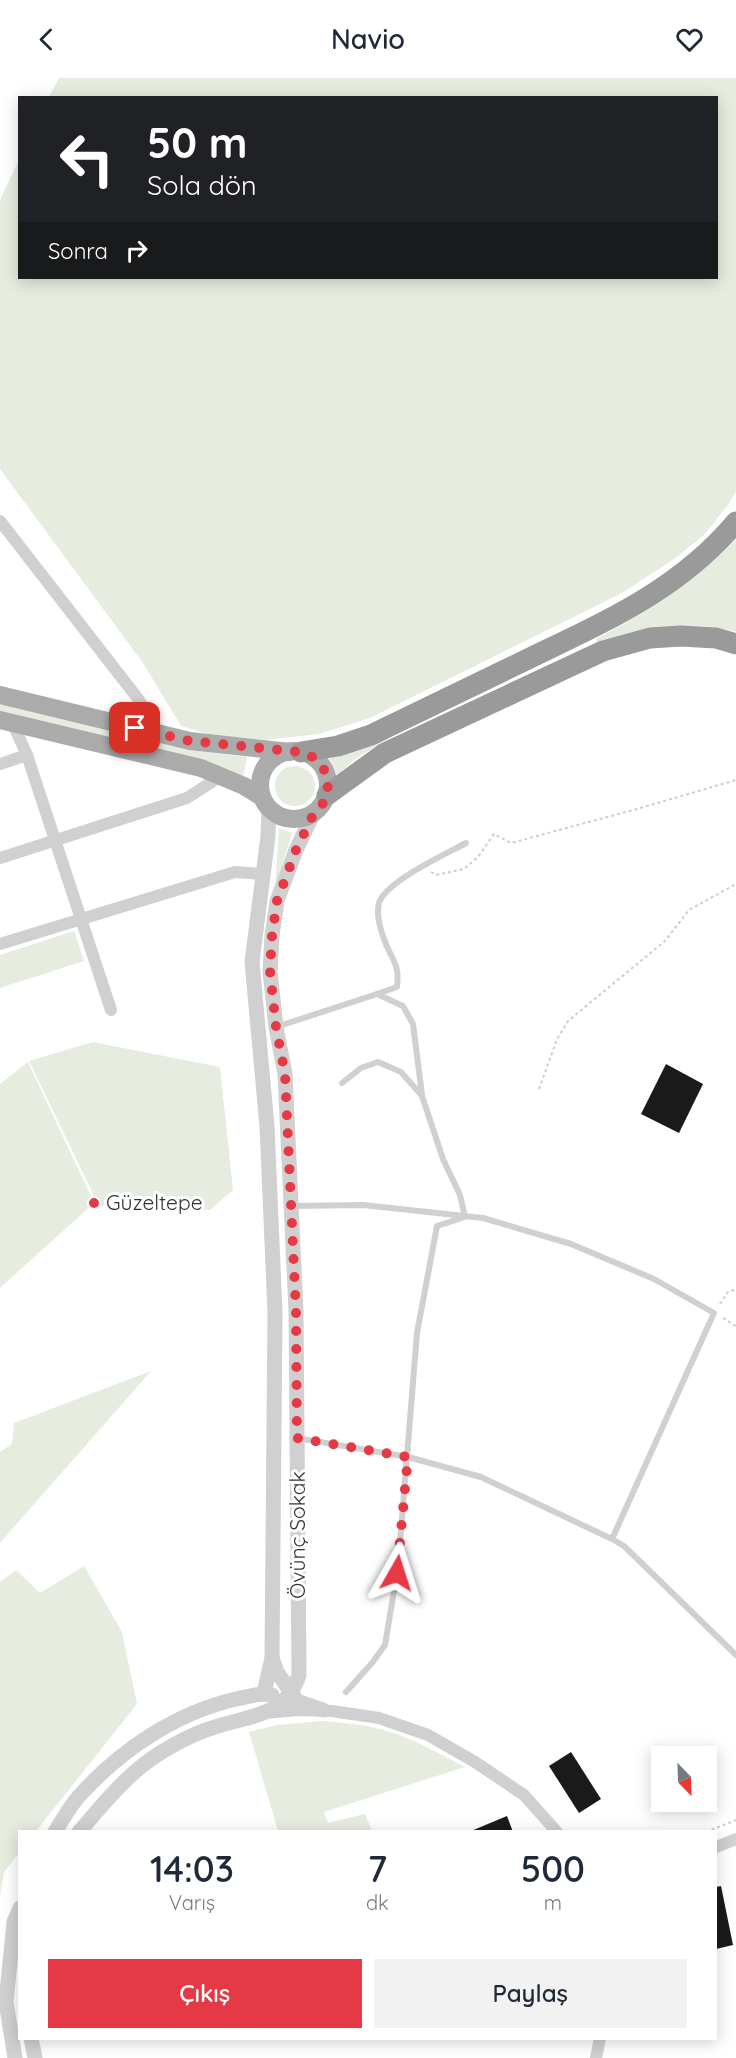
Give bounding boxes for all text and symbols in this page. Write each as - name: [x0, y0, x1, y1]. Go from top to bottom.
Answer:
- text: Navio: [331, 22, 405, 56]
- icon: back: [30, 23, 63, 56]
- icon: heart: [673, 23, 706, 56]
- text: 50 m: [147, 116, 247, 169]
- icon: left: [48, 120, 126, 198]
- text: Sola dön: [147, 168, 257, 202]
- icon: right: [120, 234, 153, 267]
- text: Sonra: [48, 237, 108, 265]
- pin: [109, 702, 160, 753]
- icon: arrive: [118, 711, 151, 744]
- place label: Güzeltepe: [106, 1189, 203, 1215]
- marker: Güzeltepe: [87, 1196, 101, 1210]
- street label: Övünç Sokak: [284, 1471, 310, 1599]
- position arrow: [365, 1541, 429, 1605]
- north arrow: [651, 1746, 717, 1812]
- map controls: [651, 1746, 717, 1812]
- text: 14:03: [150, 1846, 234, 1891]
- text: 7: [368, 1846, 387, 1891]
- text: 500: [521, 1846, 585, 1891]
- text: Varış: [169, 1890, 215, 1915]
- text: dk: [366, 1890, 389, 1915]
- text: m: [544, 1890, 562, 1915]
- button: Çıkış: [48, 1959, 362, 2028]
- button: Paylaş: [374, 1959, 687, 2028]

